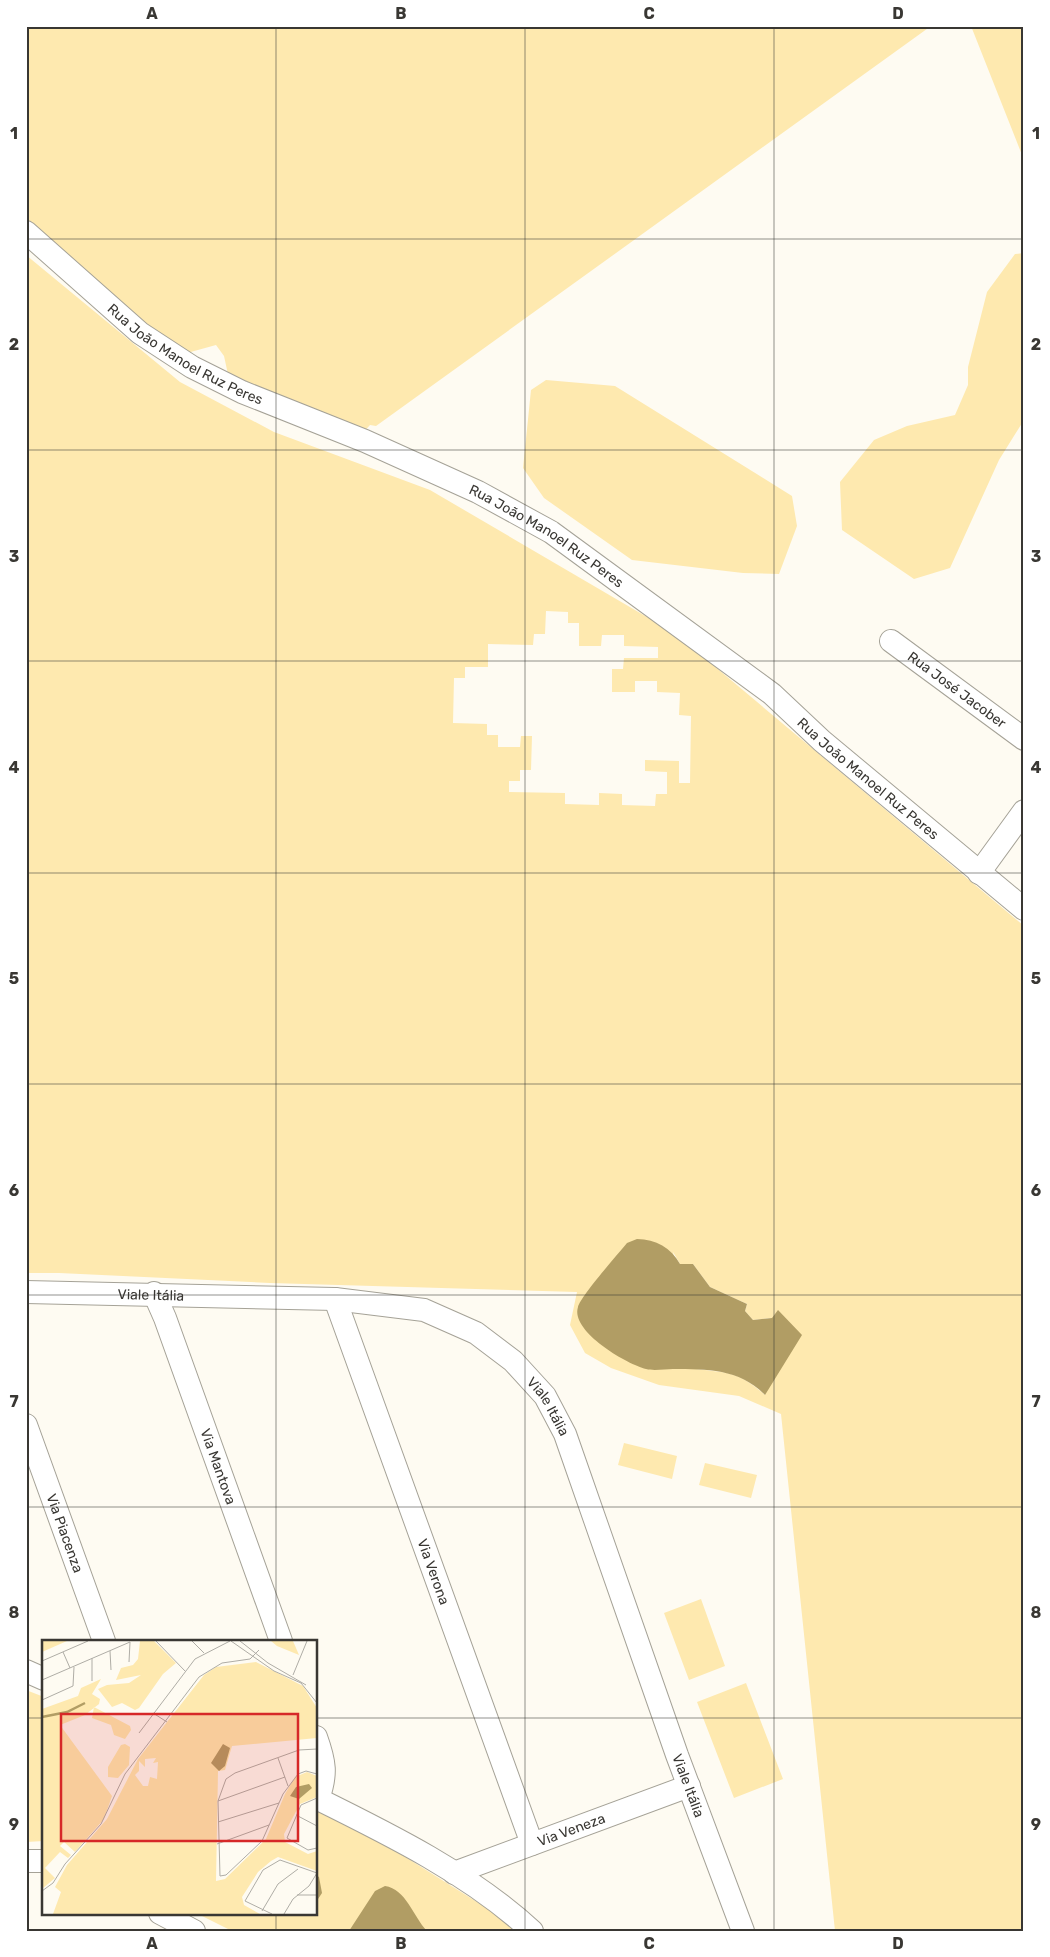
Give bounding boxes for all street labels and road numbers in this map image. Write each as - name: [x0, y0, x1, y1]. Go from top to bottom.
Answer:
- street label: Rua João Manoel Ruz Peres: [104, 300, 265, 408]
- street label: Rua João Manoel Ruz Peres: [466, 481, 627, 591]
- street label: Rua José Jacober: [904, 648, 1010, 732]
- street label: Rua João Manoel Ruz Peres: [794, 714, 942, 843]
- street label: Viale Itália: [118, 1286, 184, 1305]
- street label: Viale Itália: [523, 1374, 572, 1439]
- street label: Via Mantova: [196, 1426, 239, 1507]
- street label: Via Piacenza: [43, 1492, 87, 1575]
- street label: Via Verona: [413, 1537, 453, 1607]
- street label: Viale Itália: [668, 1752, 708, 1820]
- street label: Via Veneza: [535, 1810, 608, 1850]

